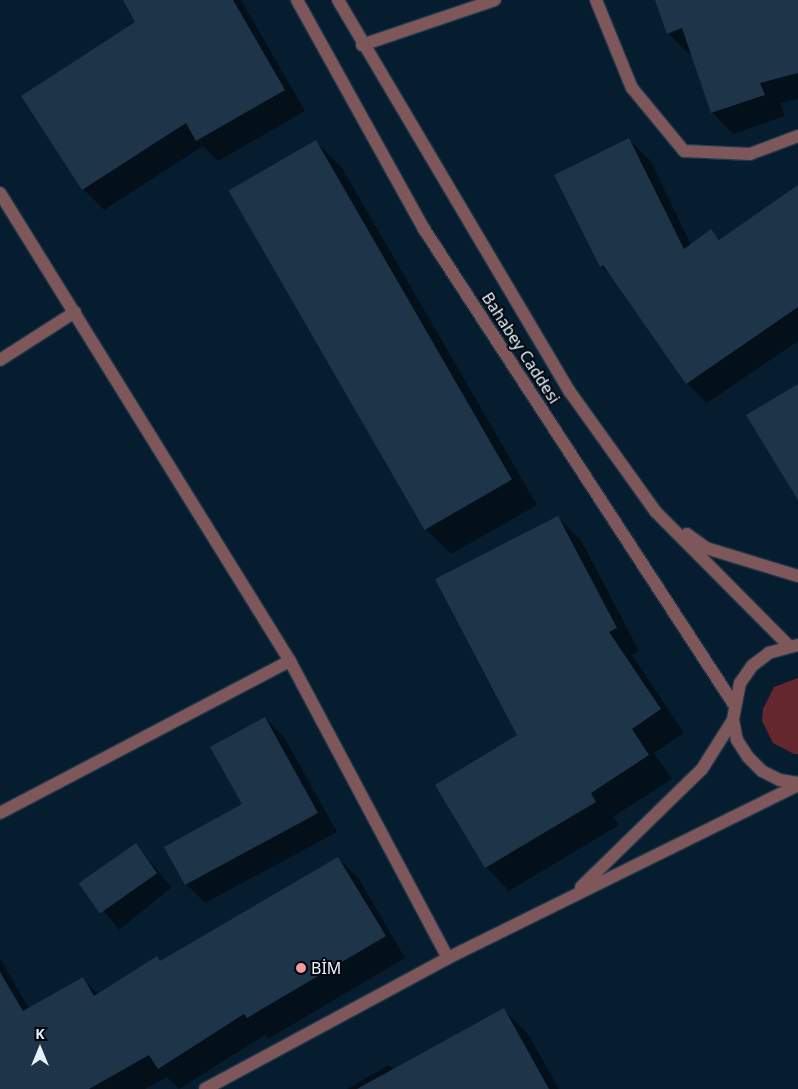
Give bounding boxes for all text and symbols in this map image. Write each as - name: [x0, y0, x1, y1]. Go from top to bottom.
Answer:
- street label: Bahabey Caddesi: [478, 289, 564, 407]
- place label: BİM: [311, 958, 341, 978]
- marker: BİM: [295, 962, 307, 974]
- north arrow: [15, 1024, 65, 1074]
- text: K: [35, 1024, 45, 1043]

